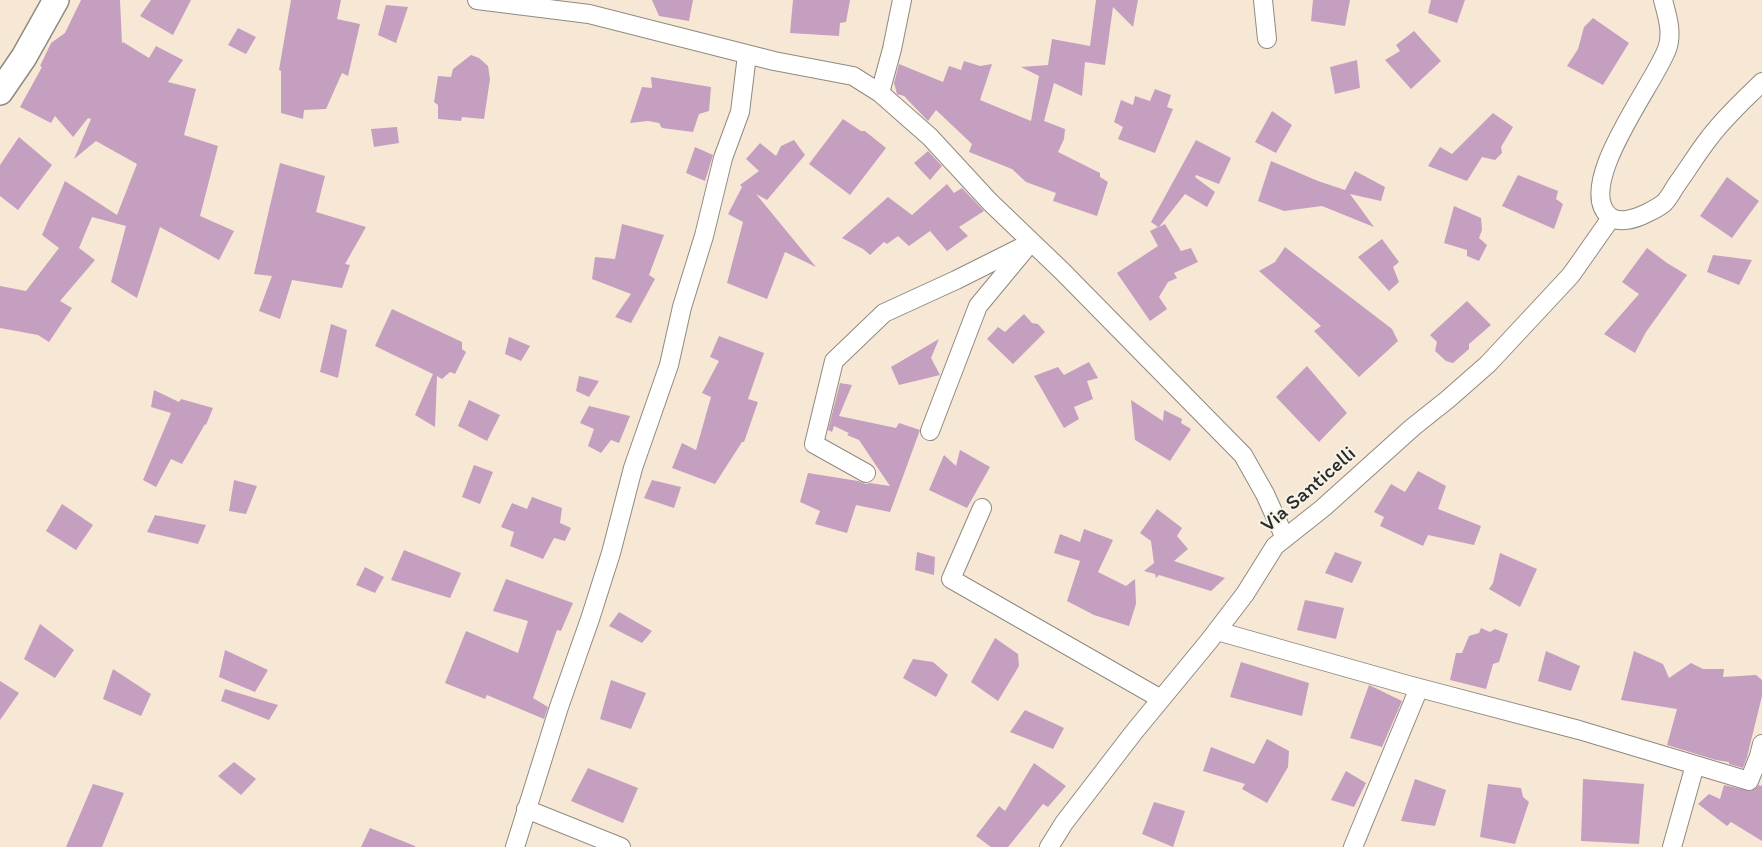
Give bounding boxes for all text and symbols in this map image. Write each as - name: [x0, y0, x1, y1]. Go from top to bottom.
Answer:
- street label: Via Santicelli: [1256, 442, 1362, 538]

